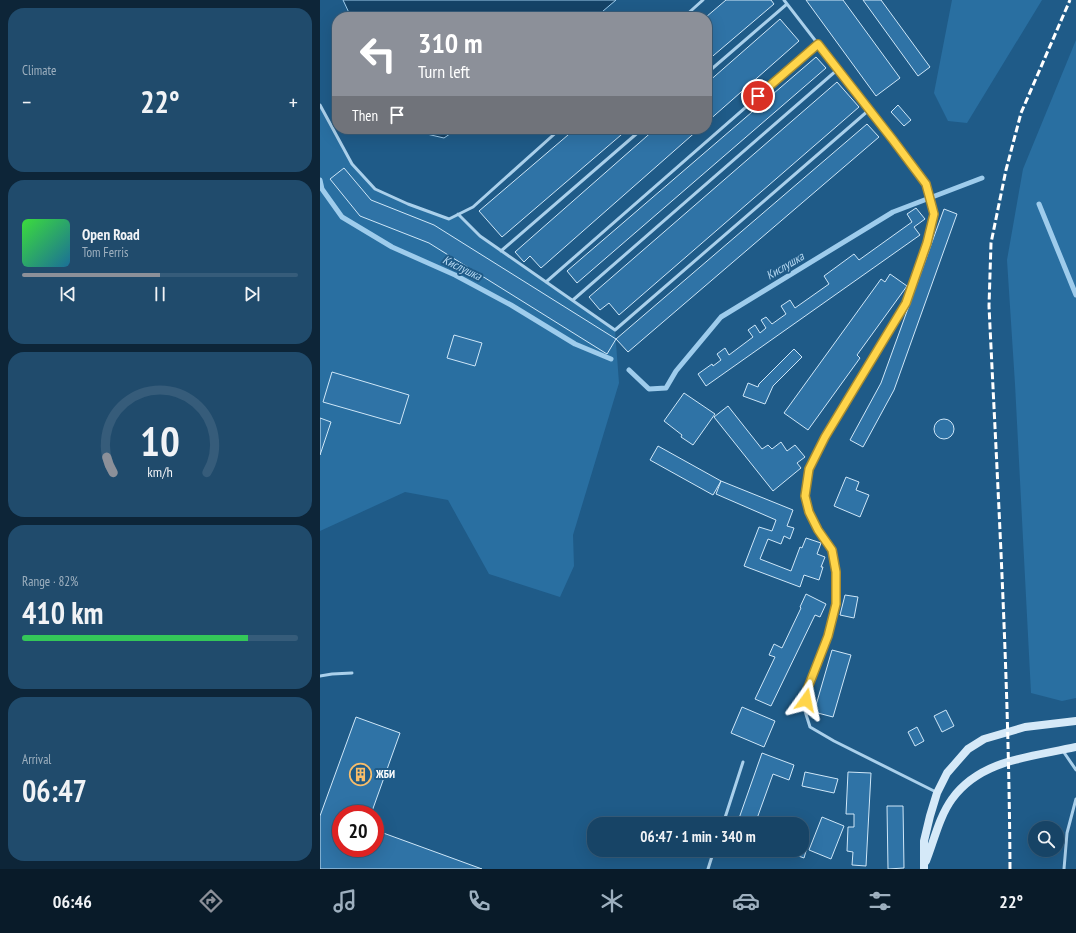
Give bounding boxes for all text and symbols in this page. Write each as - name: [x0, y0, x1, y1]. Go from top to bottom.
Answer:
- text: 310 m: [418, 24, 482, 61]
- icon: left: [352, 28, 404, 80]
- text: Turn left: [418, 60, 470, 83]
- text: Climate: [22, 62, 56, 79]
- pin: [741, 79, 775, 113]
- text: 22°: [140, 82, 180, 121]
- icon: arrive: [747, 85, 769, 107]
- text: −: [22, 88, 31, 116]
- text: +: [289, 88, 298, 116]
- icon: arrive: [386, 104, 408, 126]
- text: Then: [352, 106, 378, 125]
- text: Open Road: [82, 225, 140, 244]
- text: Tom Ferris: [82, 244, 128, 261]
- water label: Кислушка: [763, 248, 807, 283]
- water label: Кислушка: [440, 252, 485, 284]
- icon: previous: [57, 283, 79, 305]
- icon: pause: [149, 283, 171, 305]
- icon: next: [241, 283, 263, 305]
- text: 10: [140, 413, 180, 466]
- text: km/h: [147, 461, 173, 480]
- text: Range · 82%: [22, 573, 78, 590]
- text: 410 km: [22, 593, 103, 632]
- position arrow: [785, 679, 827, 721]
- text: Arrival: [22, 751, 51, 768]
- building icon: ЖБИ: [347, 761, 373, 787]
- place label: ЖБИ: [375, 767, 395, 781]
- text: 06:47: [22, 771, 87, 810]
- speed limit sign: 20: [332, 805, 384, 857]
- map controls: [1028, 821, 1064, 857]
- button: search: [1028, 821, 1064, 857]
- text: 06:47 · 1 min · 340 m: [640, 827, 756, 846]
- icon: directions: [197, 887, 225, 915]
- icon: music: [331, 887, 359, 915]
- icon: phone: [465, 887, 493, 915]
- icon: climate: [598, 887, 626, 915]
- icon: car: [732, 887, 760, 915]
- icon: filters: [866, 887, 894, 915]
- text: 06:46: [53, 890, 92, 913]
- text: 22°: [999, 890, 1023, 913]

